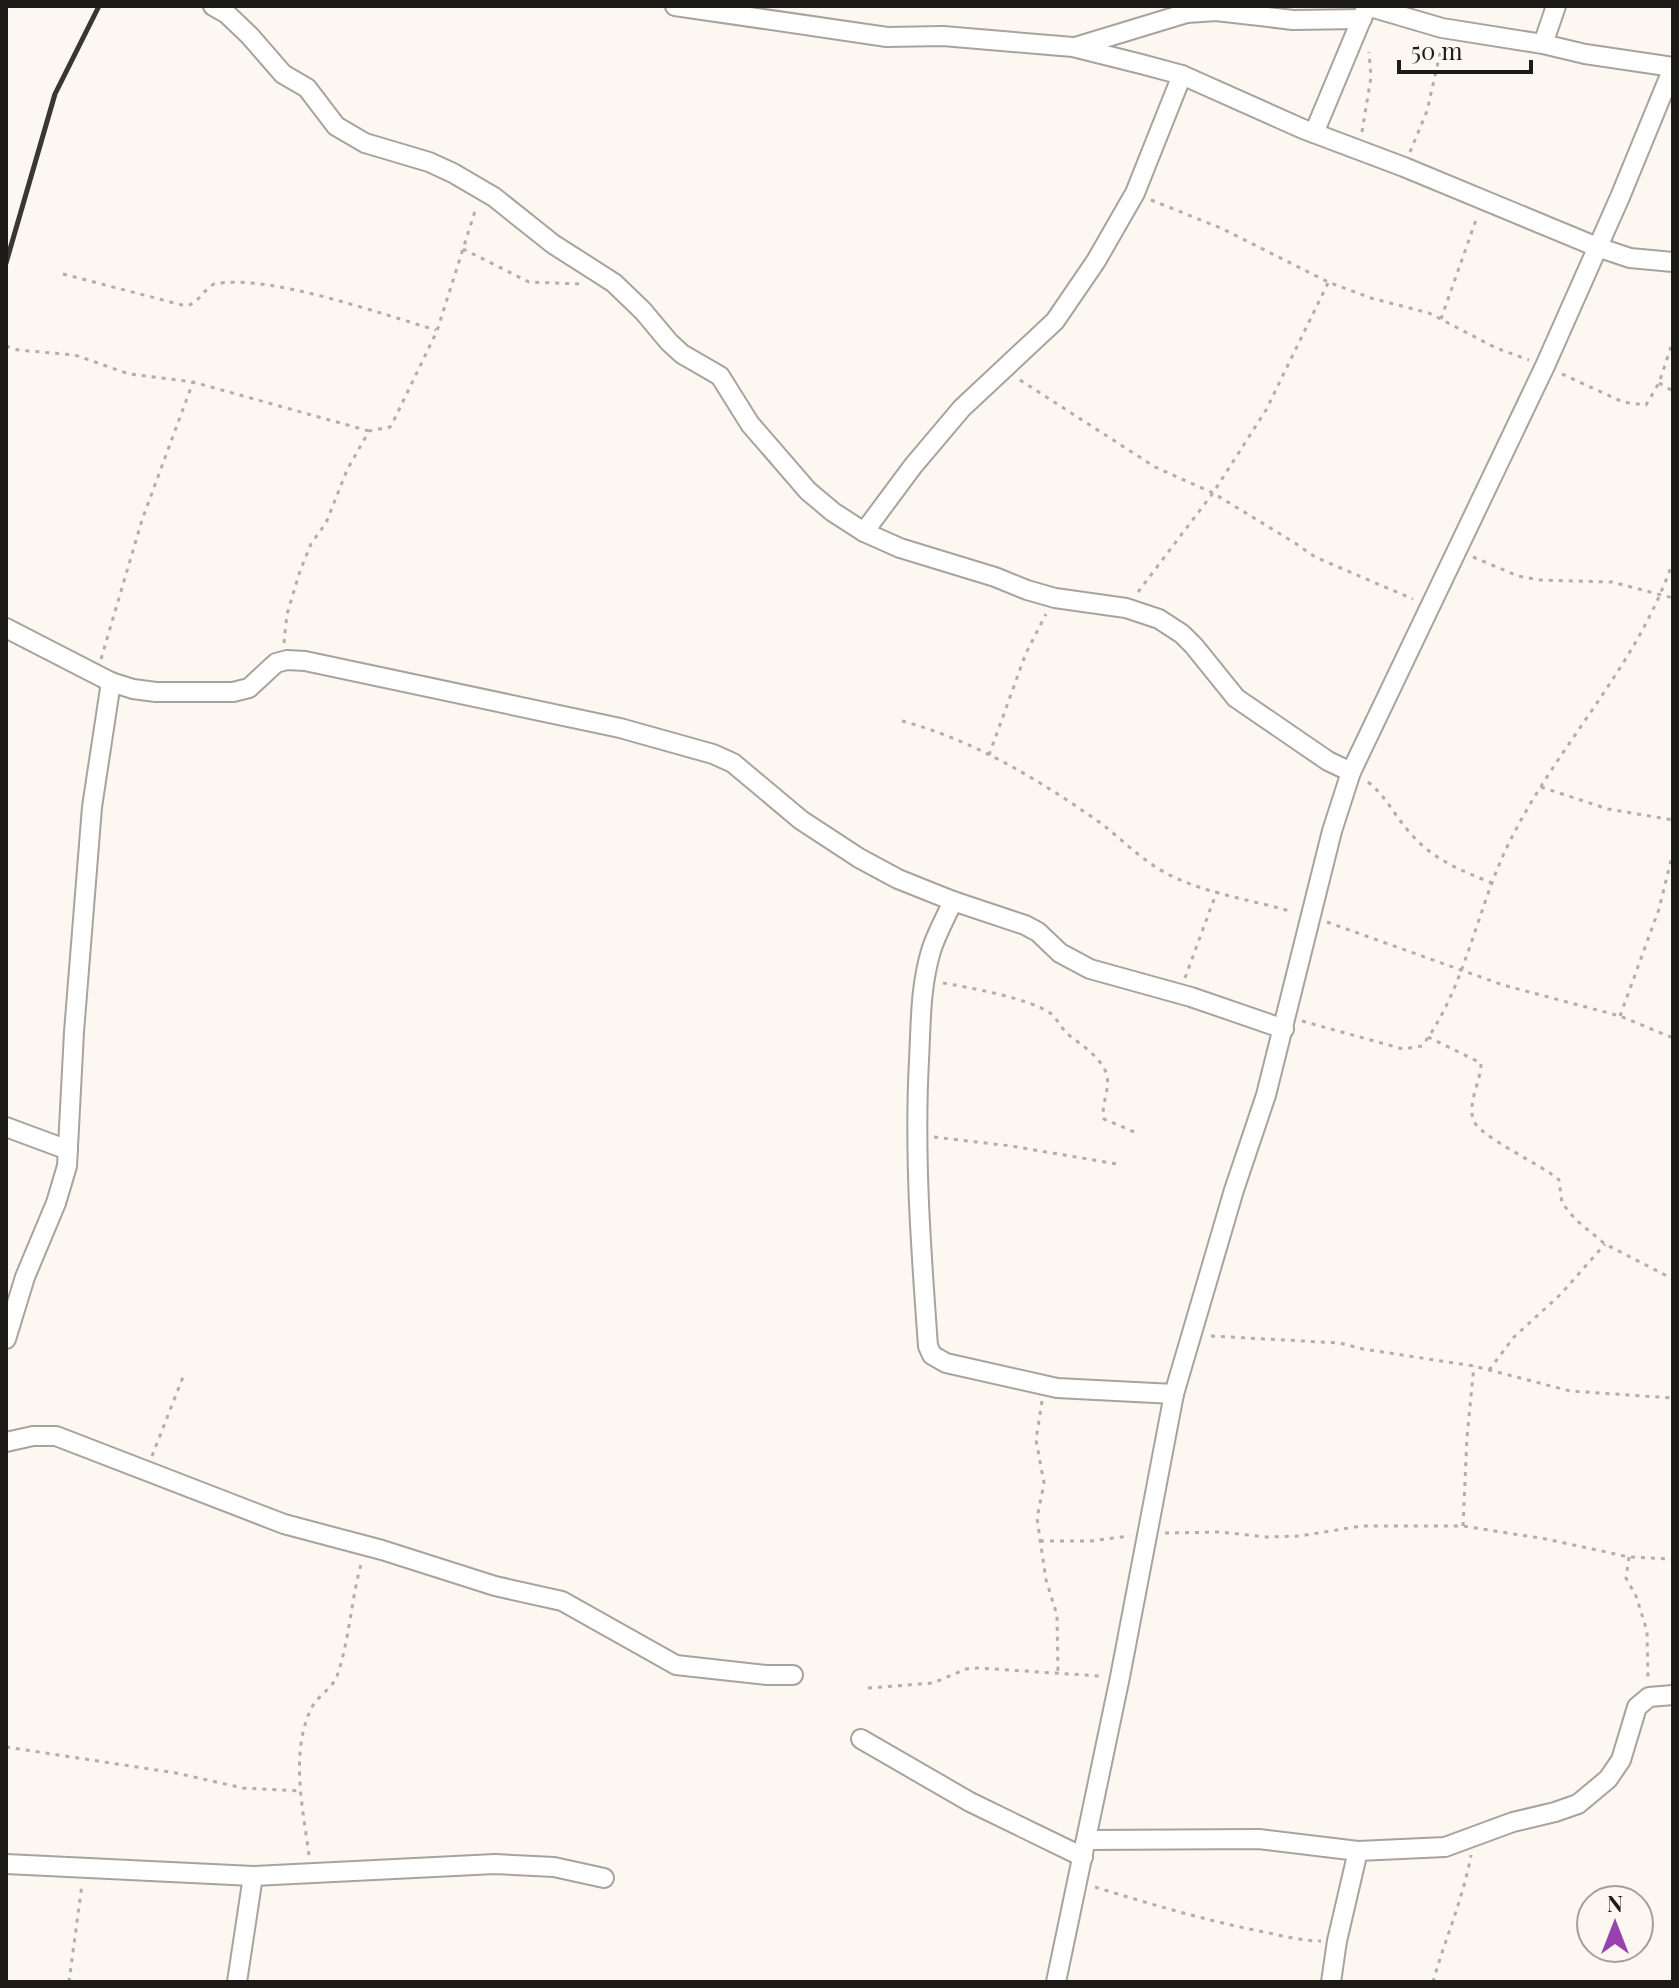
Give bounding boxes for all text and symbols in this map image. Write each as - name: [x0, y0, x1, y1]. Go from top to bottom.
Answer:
- scale bar: [1399, 24, 1531, 74]
- text: 50 m: [1411, 34, 1463, 66]
- north arrow: [1575, 1884, 1655, 1964]
- text: N: [1607, 1888, 1623, 1918]

